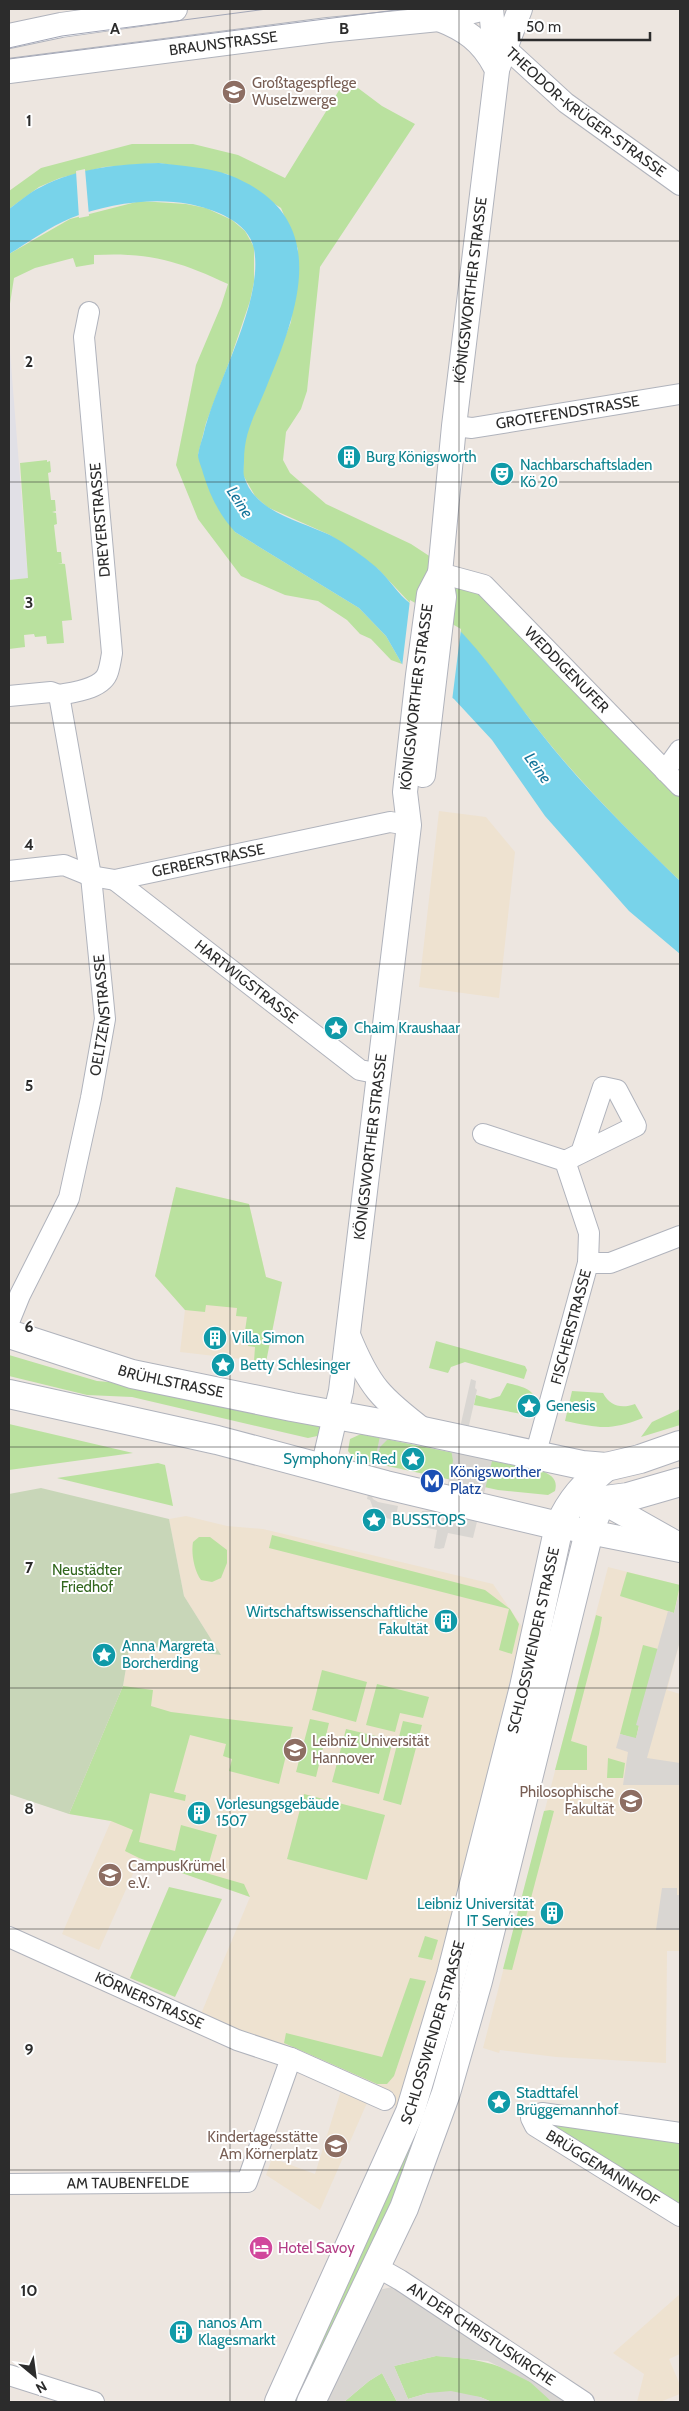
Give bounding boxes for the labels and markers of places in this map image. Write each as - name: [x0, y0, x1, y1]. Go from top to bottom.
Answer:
- place label: Großtagespflege Wuselzwerge: [252, 74, 357, 109]
- school or university icon: Großtagespflege Wuselzwerge: [221, 79, 247, 105]
- building icon: Burg Königsworth: [336, 444, 362, 470]
- place label: Burg Königsworth: [366, 448, 477, 466]
- place label: Nachbarschaftsladen Kö 20: [520, 456, 652, 491]
- theatre icon: Nachbarschaftsladen Kö 20: [489, 461, 515, 487]
- place icon: Chaim Kraushaar: [323, 1015, 349, 1041]
- place label: Chaim Kraushaar: [354, 1019, 460, 1037]
- building icon: Villa Simon: [202, 1325, 228, 1351]
- place label: Villa Simon: [232, 1329, 304, 1347]
- place icon: Betty Schlesinger: [210, 1352, 236, 1378]
- place label: Betty Schlesinger: [240, 1356, 350, 1374]
- place icon: Genesis: [516, 1393, 542, 1419]
- place label: Genesis: [546, 1397, 595, 1415]
- place icon: Symphony in Red: [400, 1446, 426, 1472]
- place label: Symphony in Red: [283, 1450, 396, 1468]
- place label: Königsworther Platz: [450, 1463, 541, 1498]
- metro station icon: Königsworther Platz: [419, 1468, 445, 1494]
- place icon: BUSSTOPS: [361, 1507, 387, 1533]
- place label: BUSSTOPS: [392, 1511, 466, 1529]
- place label: Wirtschaftswissenschaftliche Fakultät: [246, 1603, 428, 1638]
- building icon: Wirtschaftswissenschaftliche Fakultät: [433, 1608, 459, 1634]
- place label: Anna Margreta Borcherding: [122, 1637, 215, 1672]
- place icon: Anna Margreta Borcherding: [91, 1642, 117, 1668]
- place label: Leibniz Universität Hannover: [312, 1732, 429, 1767]
- school or university icon: Leibniz Universität Hannover: [282, 1737, 308, 1763]
- place label: Philosophische Fakultät: [520, 1783, 614, 1818]
- school or university icon: Philosophische Fakultät: [618, 1788, 644, 1814]
- place label: Vorlesungsgebäude 1507: [216, 1795, 339, 1830]
- building icon: Vorlesungsgebäude 1507: [186, 1800, 212, 1826]
- place label: CampusKrümel e.V.: [128, 1857, 226, 1892]
- school or university icon: CampusKrümel e.V.: [97, 1862, 123, 1888]
- place label: Leibniz Universität IT Services: [417, 1895, 534, 1930]
- building icon: Leibniz Universität IT Services: [539, 1900, 565, 1926]
- place label: Stadttafel Brüggemannhof: [516, 2084, 619, 2119]
- place icon: Stadttafel Brüggemannhof: [486, 2089, 512, 2115]
- place label: Kindertagesstätte Am Körnerplatz: [207, 2128, 318, 2163]
- school or university icon: Kindertagesstätte Am Körnerplatz: [323, 2133, 349, 2159]
- hotel icon: Hotel Savoy: [248, 2235, 274, 2261]
- place label: Hotel Savoy: [278, 2239, 355, 2257]
- place label: nanos Am Klagesmarkt: [198, 2314, 275, 2349]
- building icon: nanos Am Klagesmarkt: [168, 2319, 194, 2345]

